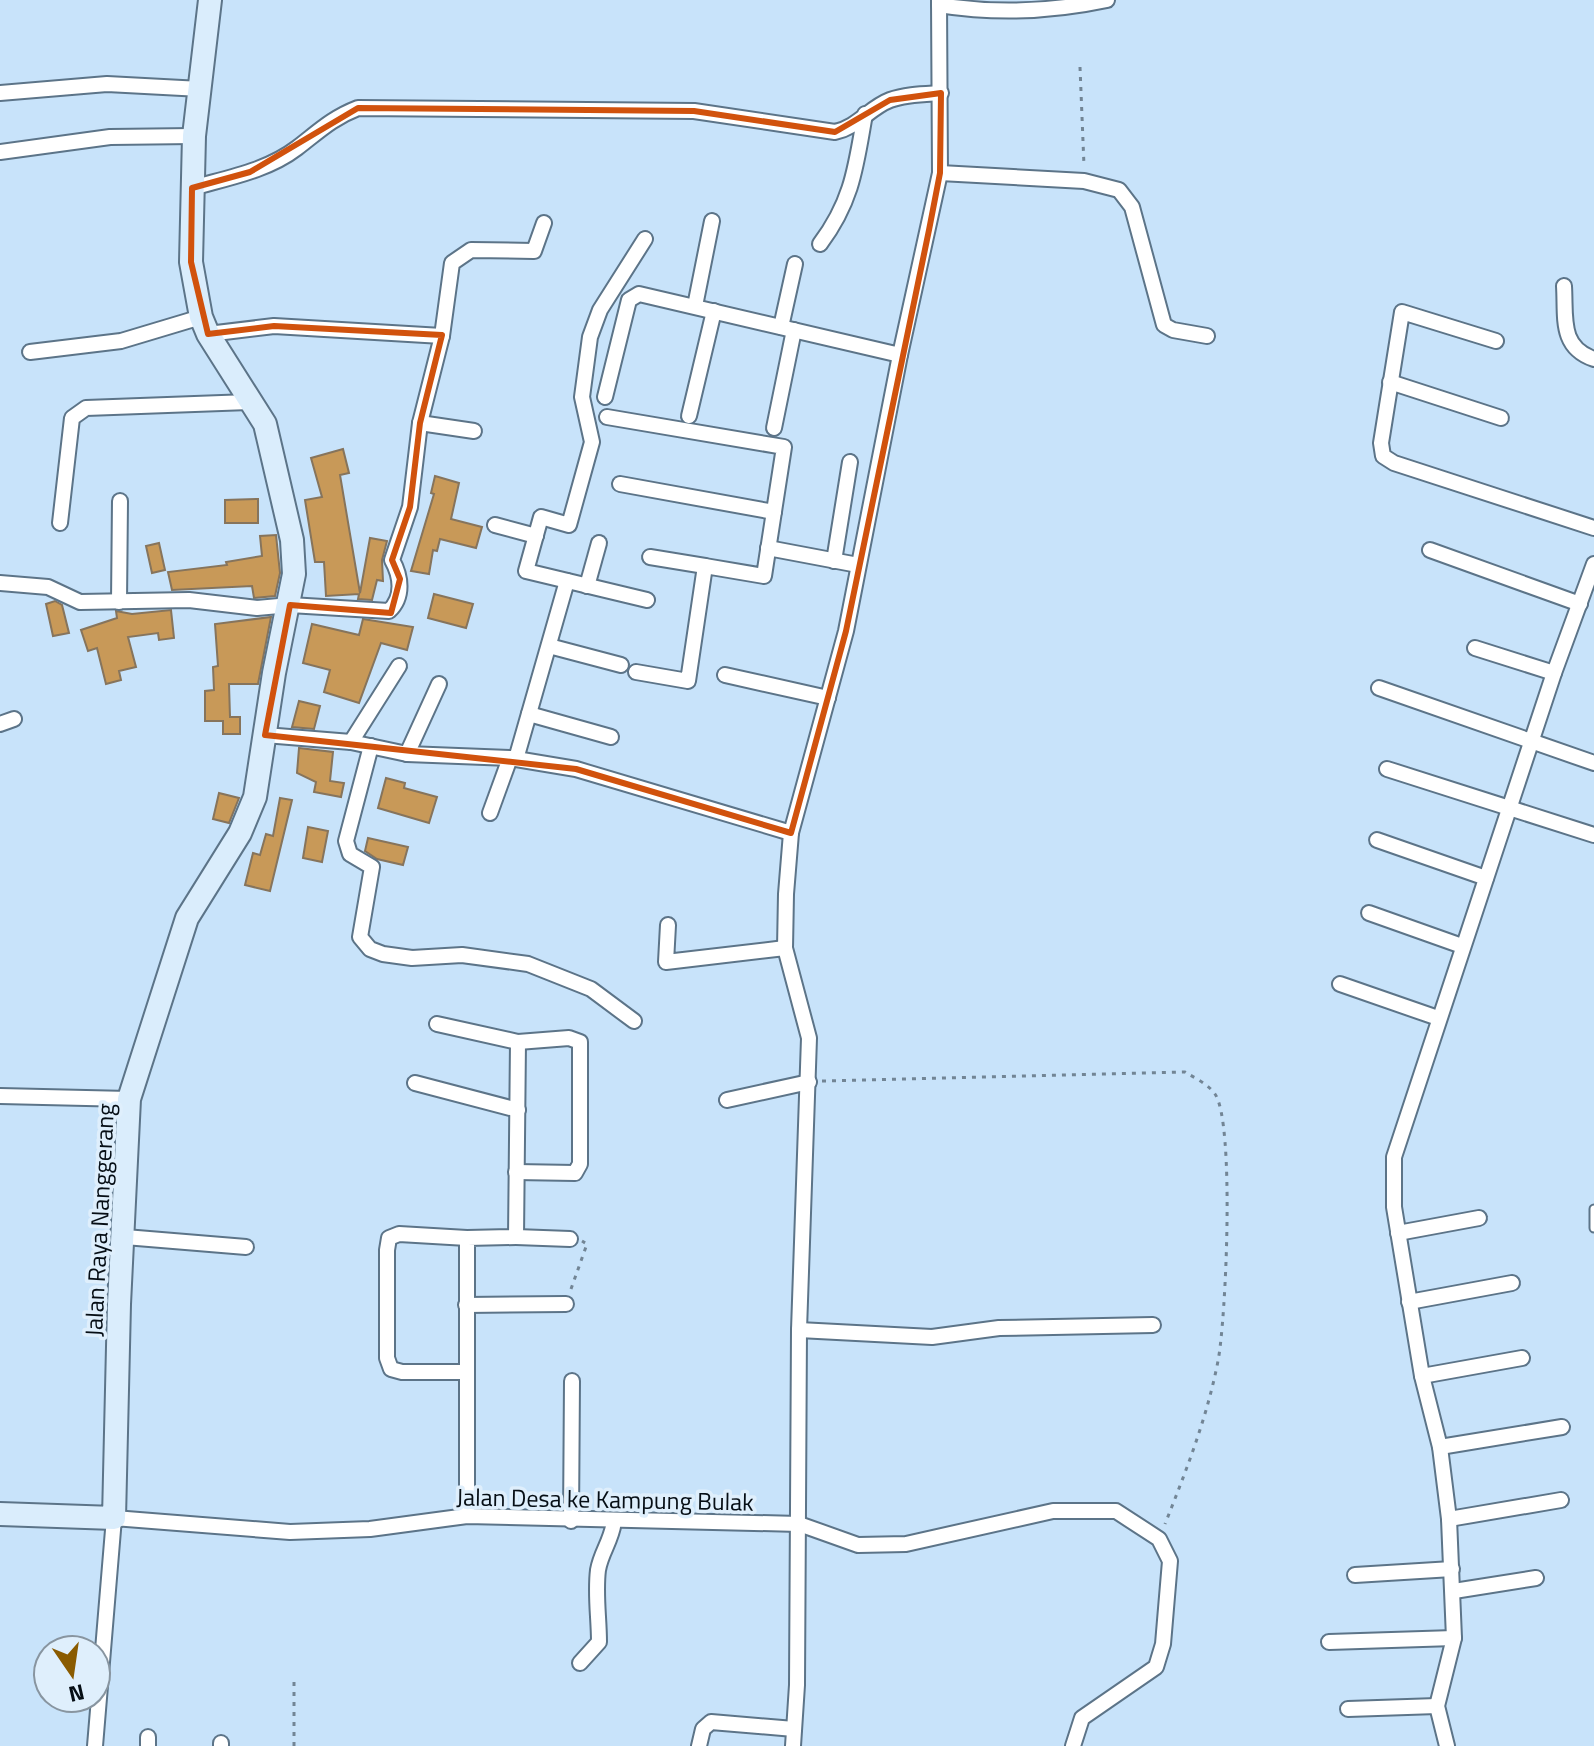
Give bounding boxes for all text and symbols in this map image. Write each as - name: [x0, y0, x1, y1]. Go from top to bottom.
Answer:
- street label: Jalan Raya Nanggerang: [75, 1102, 123, 1338]
- street label: Jalan Desa ke Kampung Bulak: [456, 1478, 755, 1520]
- north arrow: [32, 1634, 112, 1714]
- text: N: [65, 1675, 88, 1712]

